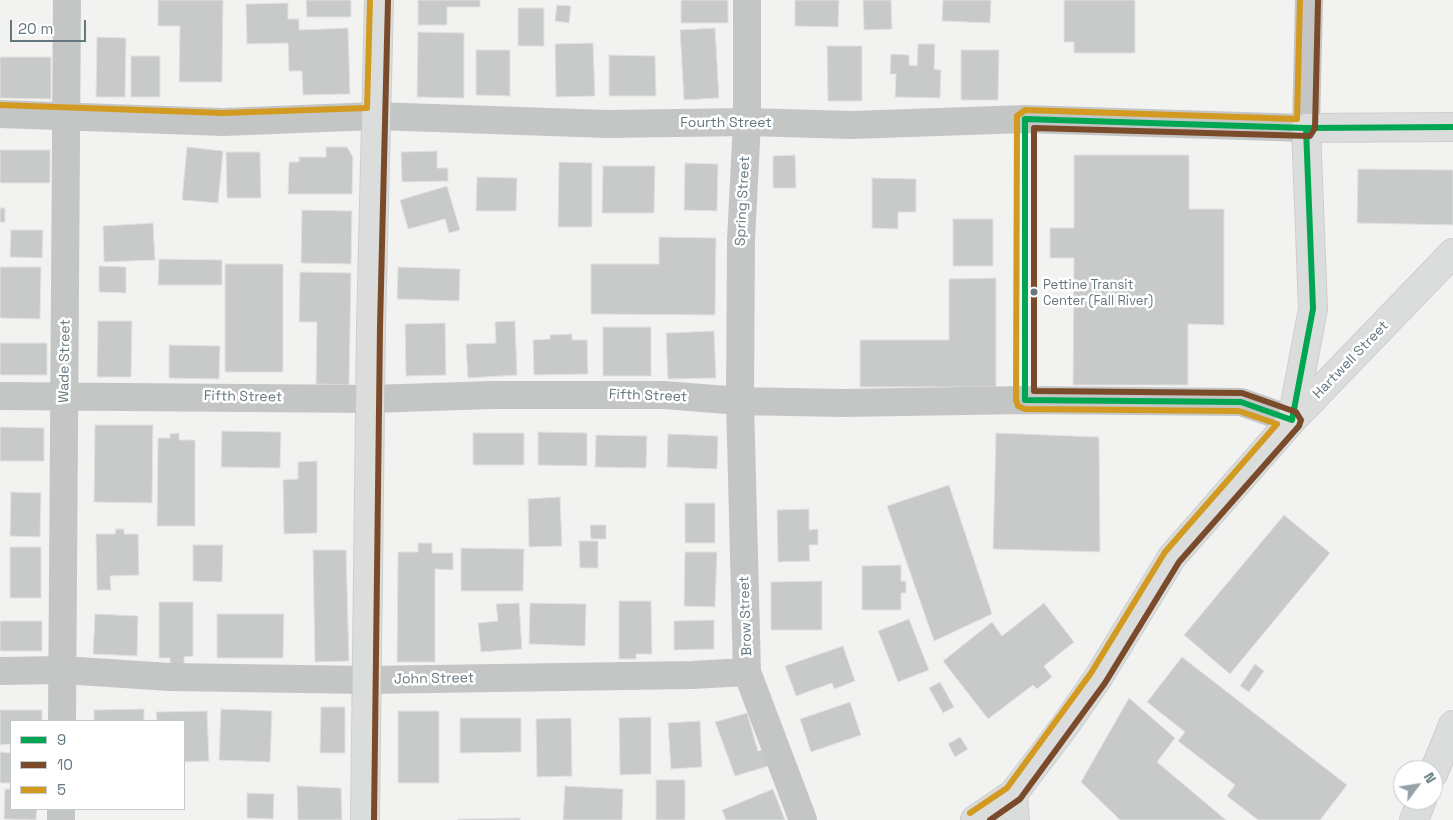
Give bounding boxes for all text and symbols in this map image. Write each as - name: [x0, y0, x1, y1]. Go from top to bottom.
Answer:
- scale bar: [12, 10, 89, 42]
- text: 20 m: [18, 19, 53, 38]
- street label: Fourth Street: [680, 115, 772, 131]
- street label: Spring Street: [732, 155, 754, 247]
- place label: Pettine Transit Center (Fall River): [1043, 277, 1153, 308]
- marker: Pettine Transit Center (Fall River): [1029, 287, 1039, 297]
- street label: Hartwell Street: [1310, 318, 1392, 402]
- street label: Wade Street: [56, 319, 74, 403]
- street label: Fifth Street: [609, 386, 687, 406]
- street label: Fifth Street: [204, 388, 282, 406]
- street label: Brow Street: [736, 576, 756, 656]
- street label: John Street: [394, 670, 474, 688]
- legend: [10, 720, 185, 810]
- text: 9: [57, 730, 66, 749]
- text: 10: [57, 755, 73, 774]
- north arrow: [1393, 760, 1443, 810]
- text: N: [1420, 769, 1440, 786]
- text: 5: [57, 780, 66, 799]

